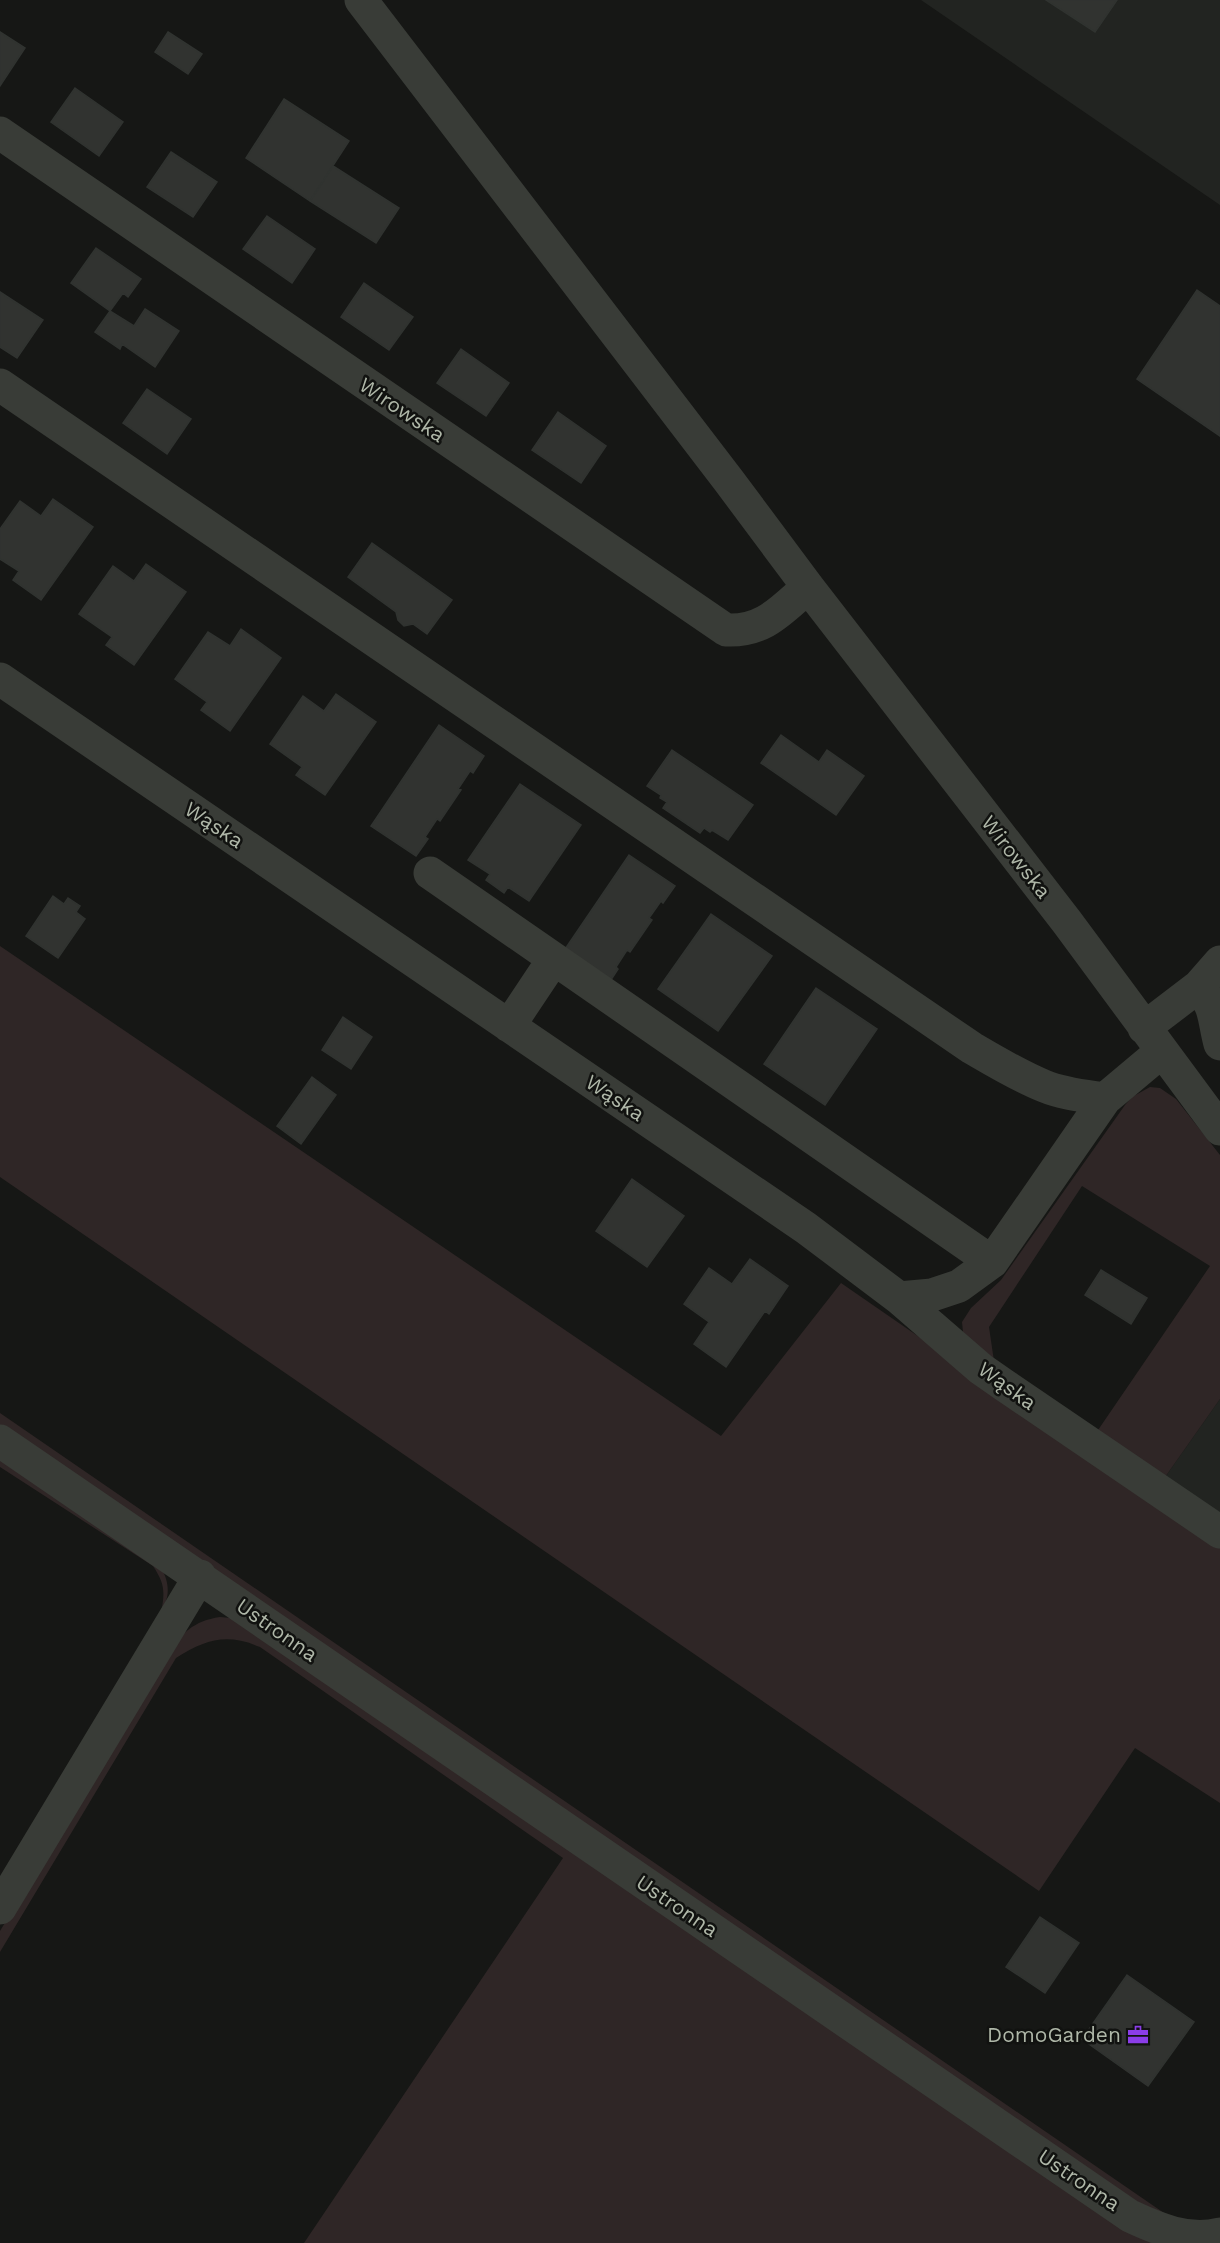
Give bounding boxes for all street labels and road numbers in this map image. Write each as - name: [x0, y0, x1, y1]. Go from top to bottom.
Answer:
- street label: Wirowska: [355, 372, 450, 447]
- street label: Wąska: [180, 796, 249, 853]
- street label: Wirowska: [976, 810, 1057, 903]
- street label: Wąska: [581, 1069, 650, 1126]
- street label: Wąska: [973, 1356, 1041, 1415]
- street label: Ustronna: [232, 1593, 323, 1667]
- street label: Ustronna: [632, 1869, 723, 1942]
- street label: Ustronna: [1034, 2143, 1125, 2216]

